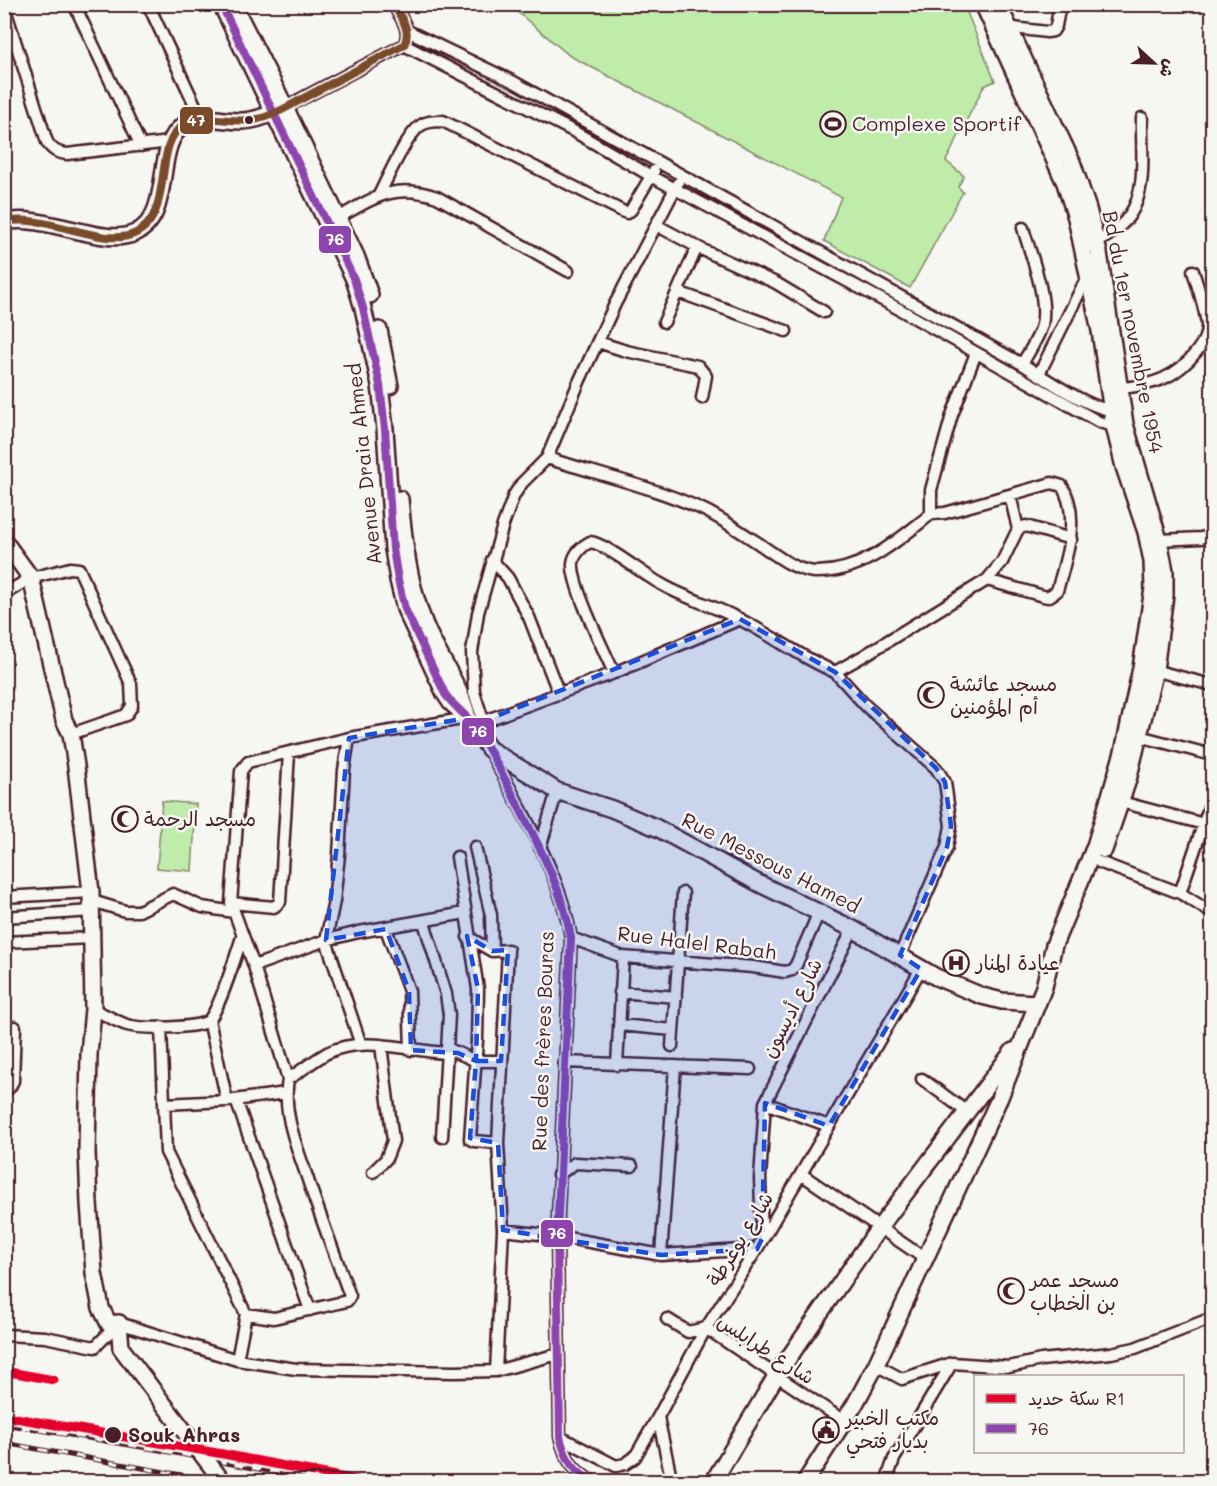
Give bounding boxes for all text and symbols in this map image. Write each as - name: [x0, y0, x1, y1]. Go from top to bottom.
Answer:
- north arrow: [1124, 33, 1184, 93]
- text: ش: [1155, 57, 1181, 81]
- line badge: 47: [179, 106, 214, 135]
- text: 47: [186, 109, 206, 130]
- sports icon: Complexe Sportif: [818, 109, 848, 139]
- place label: Complexe Sportif: [852, 110, 1022, 136]
- unlabelled marker: [243, 114, 255, 126]
- street label: Bd du 1er novembre 1954: [1098, 208, 1170, 456]
- line badge: 76: [318, 225, 352, 254]
- text: 76: [326, 228, 345, 249]
- street label: Avenue Draia Ahmed: [339, 362, 387, 566]
- place label: مسجد عائشة أم المؤمنين: [950, 670, 1057, 722]
- mosque icon: مسجد عائشة أم المؤمنين: [916, 680, 946, 710]
- line badge: 76: [461, 717, 495, 746]
- text: 76: [469, 720, 488, 741]
- mosque icon: مسجد الرحمة: [110, 804, 140, 834]
- place label: مسجد الرحمة: [144, 805, 256, 831]
- street label: Rue Messous Hamed: [678, 806, 865, 918]
- street label: Rue Halel Rabah: [616, 919, 778, 965]
- street label: Rue des frères Bouras: [525, 931, 559, 1151]
- hospital icon: عيادة المنار: [941, 948, 971, 978]
- place label: عيادة المنار: [974, 949, 1059, 975]
- street label: شارع أديسون: [755, 953, 829, 1063]
- street label: شارع يوغرطة: [700, 1187, 780, 1291]
- line badge: 76: [540, 1219, 574, 1248]
- text: 76: [548, 1222, 567, 1243]
- place label: مسجد عمر بن الخطاب: [1028, 1266, 1119, 1315]
- mosque icon: مسجد عمر بن الخطاب: [996, 1276, 1026, 1306]
- street label: شارع طرابلس: [712, 1307, 820, 1391]
- legend: [974, 1375, 1184, 1453]
- text: سكة حديد R1: [1028, 1386, 1125, 1410]
- place label: مكتب الخبير بديار فتحي: [844, 1404, 939, 1459]
- public building icon: مكتب الخبير بديار فتحي: [811, 1415, 841, 1445]
- text: 76: [1028, 1416, 1049, 1440]
- place label: Souk Ahras: [128, 1421, 240, 1447]
- marker: Souk Ahras: [103, 1425, 123, 1445]

